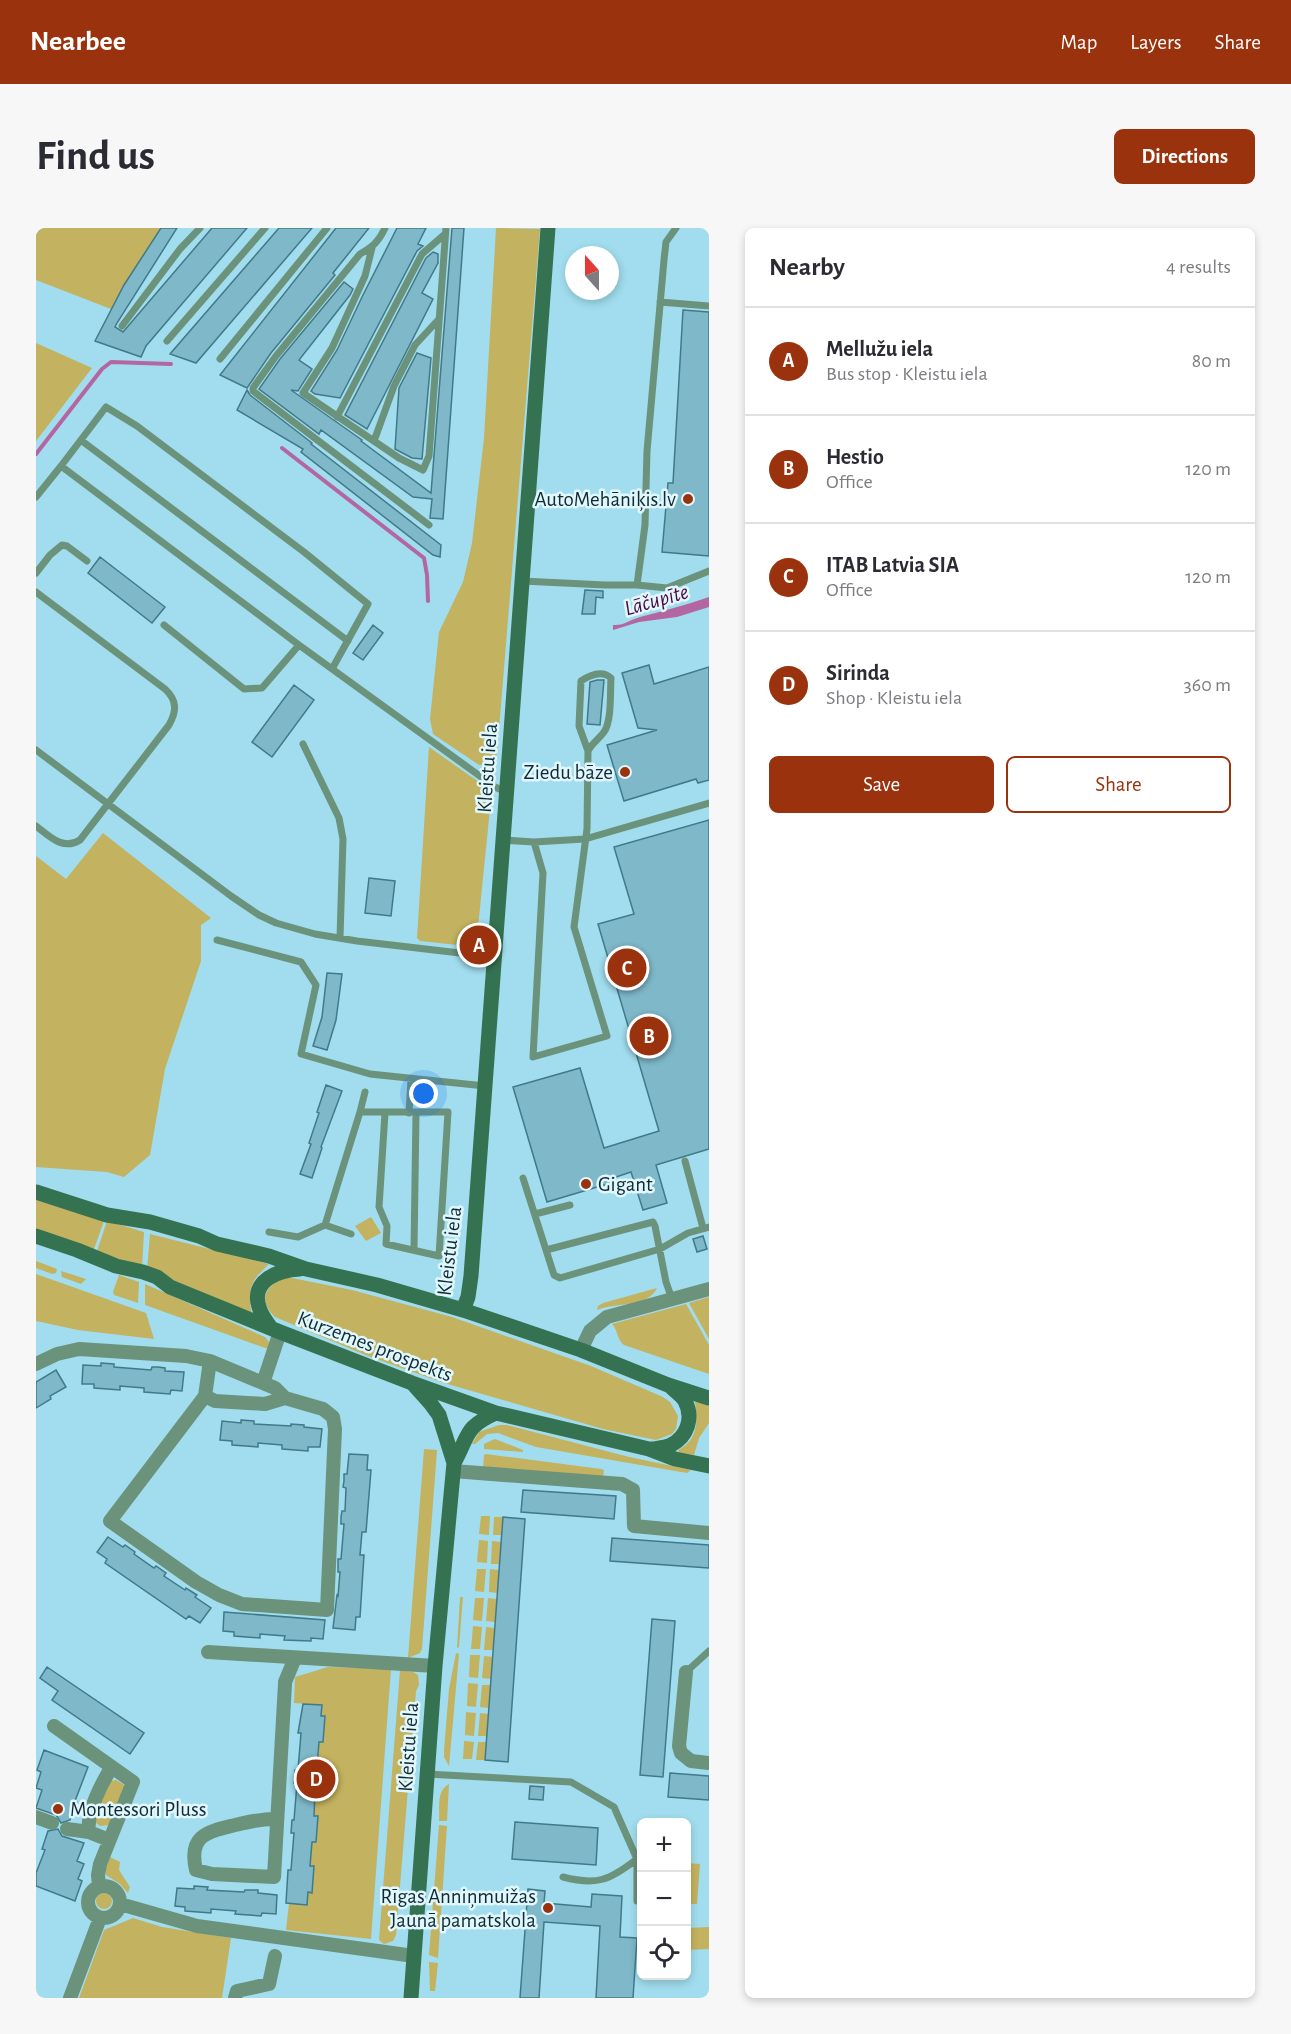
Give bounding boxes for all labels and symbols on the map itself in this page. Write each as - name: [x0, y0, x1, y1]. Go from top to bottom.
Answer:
- north arrow: [565, 246, 619, 300]
- place label: AutoMehāniķis.lv: [535, 489, 676, 512]
- marker: AutoMehāniķis.lv: [681, 492, 695, 506]
- water label: Lāčupīte: [622, 580, 691, 621]
- street label: Kleistu iela: [474, 722, 501, 814]
- place label: Ziedu bāze: [524, 762, 613, 783]
- marker: Ziedu bāze: [618, 765, 632, 779]
- pin: A: [460, 922, 498, 968]
- pin: C: [608, 946, 646, 990]
- pin: B: [630, 1014, 668, 1058]
- your location: [409, 1079, 438, 1108]
- place label: Gigant: [598, 1174, 653, 1195]
- marker: Gigant: [579, 1177, 593, 1191]
- street label: Kleistu iela: [434, 1205, 465, 1297]
- street label: Kurzemes prospekts: [295, 1307, 455, 1386]
- street label: Kleistu iela: [395, 1701, 422, 1793]
- pin: D: [296, 1756, 336, 1802]
- place label: Montessori Pluss: [70, 1799, 207, 1820]
- marker: Montessori Pluss: [51, 1802, 65, 1816]
- place label: Rīgas Anniņmuižas Jaunā pamatskola: [381, 1886, 536, 1931]
- marker: Rīgas Anniņmuižas Jaunā pamatskola: [541, 1901, 555, 1915]

